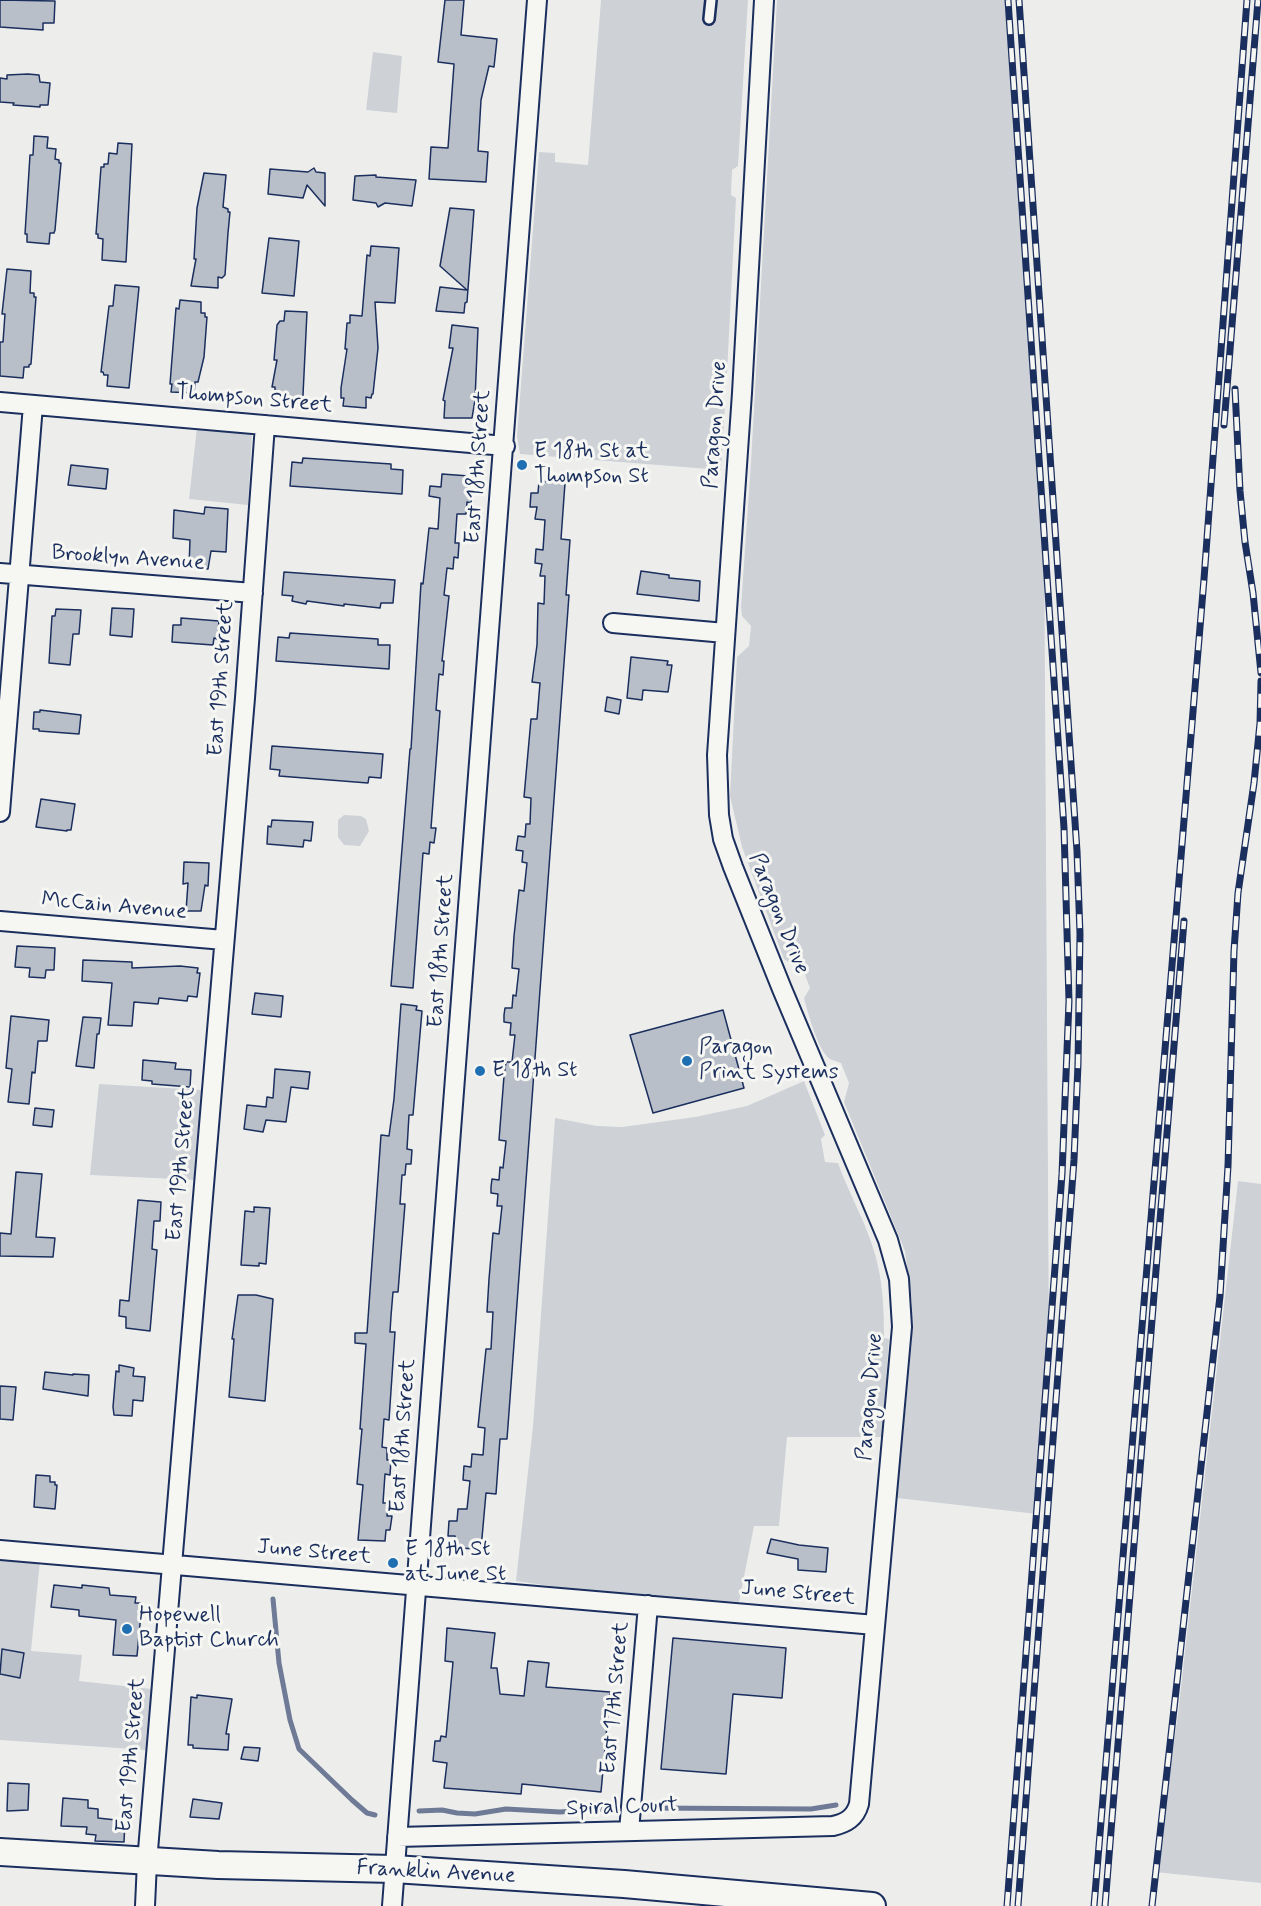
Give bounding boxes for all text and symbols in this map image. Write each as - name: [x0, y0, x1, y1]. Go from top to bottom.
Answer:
- street label: Paragon Drive: [698, 360, 734, 490]
- street label: Thompson Street: [174, 380, 334, 420]
- street label: East 18th Street: [460, 389, 498, 545]
- place label: E 18th St at Thompson St: [534, 439, 649, 490]
- marker: E 18th St at Thompson St: [515, 458, 529, 472]
- street label: Brooklyn Avenue: [51, 540, 205, 578]
- street label: East 19th Street: [203, 601, 241, 757]
- street label: Paragon Drive: [742, 850, 814, 978]
- street label: East 18th Street: [423, 873, 461, 1029]
- street label: McCain Avenue: [40, 887, 188, 927]
- place label: Paragon Print Systems: [699, 1035, 838, 1086]
- marker: Paragon Print Systems: [680, 1054, 694, 1068]
- place label: E 18th St: [492, 1058, 578, 1084]
- marker: E 18th St: [473, 1064, 487, 1078]
- street label: East 19th Street: [162, 1086, 202, 1242]
- street label: Paragon Drive: [852, 1332, 890, 1462]
- street label: East 18th Street: [385, 1358, 423, 1514]
- street label: June Street: [256, 1535, 372, 1571]
- place label: E 18th St at June St: [405, 1537, 506, 1588]
- marker: E 18th St at June St: [386, 1556, 400, 1570]
- street label: June Street: [740, 1576, 856, 1612]
- place label: Hopewell Baptist Church: [139, 1603, 279, 1654]
- street label: East 17th Street: [596, 1621, 636, 1775]
- marker: Hopewell Baptist Church: [120, 1622, 134, 1636]
- street label: East 19th Street: [112, 1677, 152, 1833]
- street label: Spiral Court: [566, 1793, 678, 1823]
- street label: Franklin Avenue: [356, 1856, 516, 1890]

